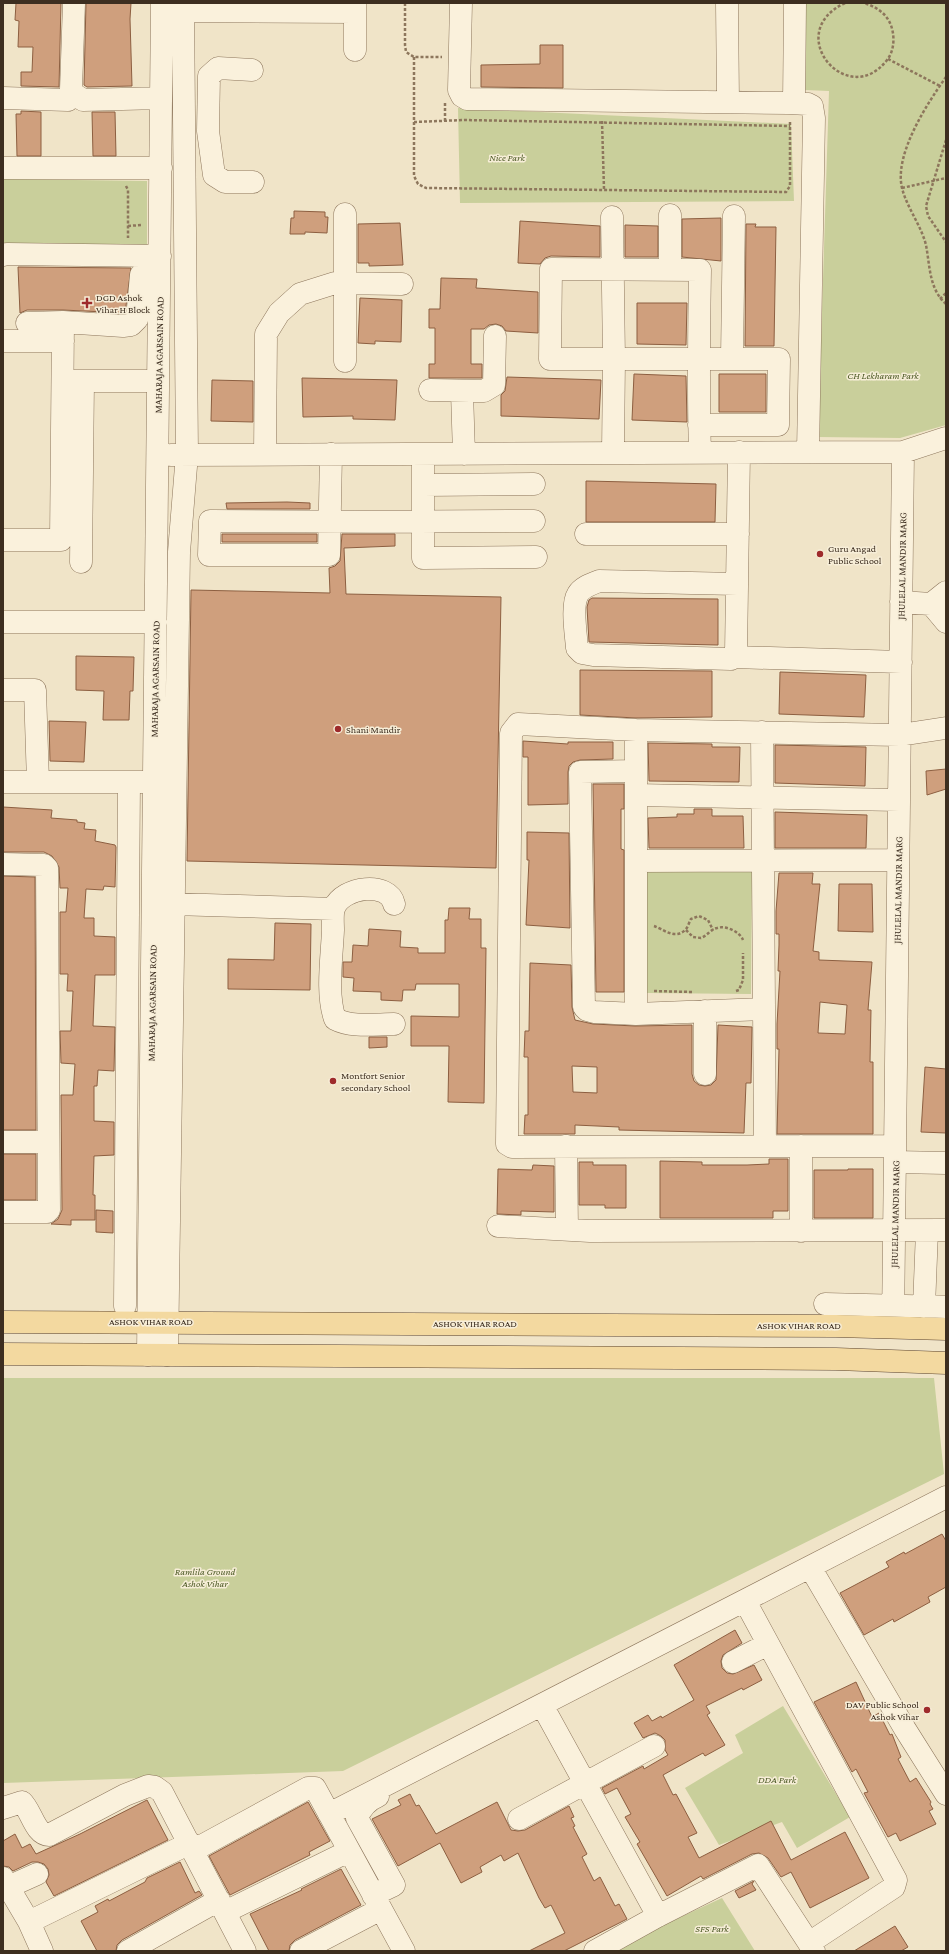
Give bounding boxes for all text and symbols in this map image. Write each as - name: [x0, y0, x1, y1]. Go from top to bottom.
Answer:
- park label: Nice Park: [489, 152, 526, 163]
- place label: DGD Ashok Vihar H Block: [96, 292, 150, 315]
- street label: MAHARAJA AGARSAIN ROAD: [152, 296, 166, 414]
- marker: DGD Ashok Vihar H Block: [81, 297, 93, 309]
- park label: CH Lekharam Park: [847, 370, 919, 381]
- street label: JHULELAL MANDIR MARG: [896, 512, 908, 621]
- place label: Guru Angad Public School: [828, 543, 882, 566]
- marker: Guru Angad Public School: [815, 549, 825, 559]
- street label: MAHARAJA AGARSAIN ROAD: [148, 620, 162, 738]
- marker: Shani Mandir: [333, 724, 343, 734]
- place label: Shani Mandir: [346, 724, 401, 735]
- street label: JHULELAL MANDIR MARG: [892, 836, 904, 945]
- street label: MAHARAJA AGARSAIN ROAD: [145, 944, 159, 1062]
- place label: Montfort Senior secondary School: [341, 1070, 411, 1093]
- marker: Montfort Senior secondary School: [328, 1076, 338, 1086]
- street label: JHULELAL MANDIR MARG: [889, 1160, 901, 1269]
- street label: ASHOK VIHAR ROAD: [109, 1316, 193, 1327]
- street label: ASHOK VIHAR ROAD: [433, 1318, 517, 1329]
- street label: ASHOK VIHAR ROAD: [757, 1320, 841, 1331]
- park label: Ramlila Ground Ashok Vihar: [175, 1566, 235, 1589]
- place label: DAV Public School Ashok Vihar: [846, 1699, 919, 1722]
- marker: DAV Public School Ashok Vihar: [922, 1705, 932, 1715]
- park label: DDA Park: [758, 1774, 797, 1785]
- park label: SFS Park: [695, 1923, 729, 1934]

